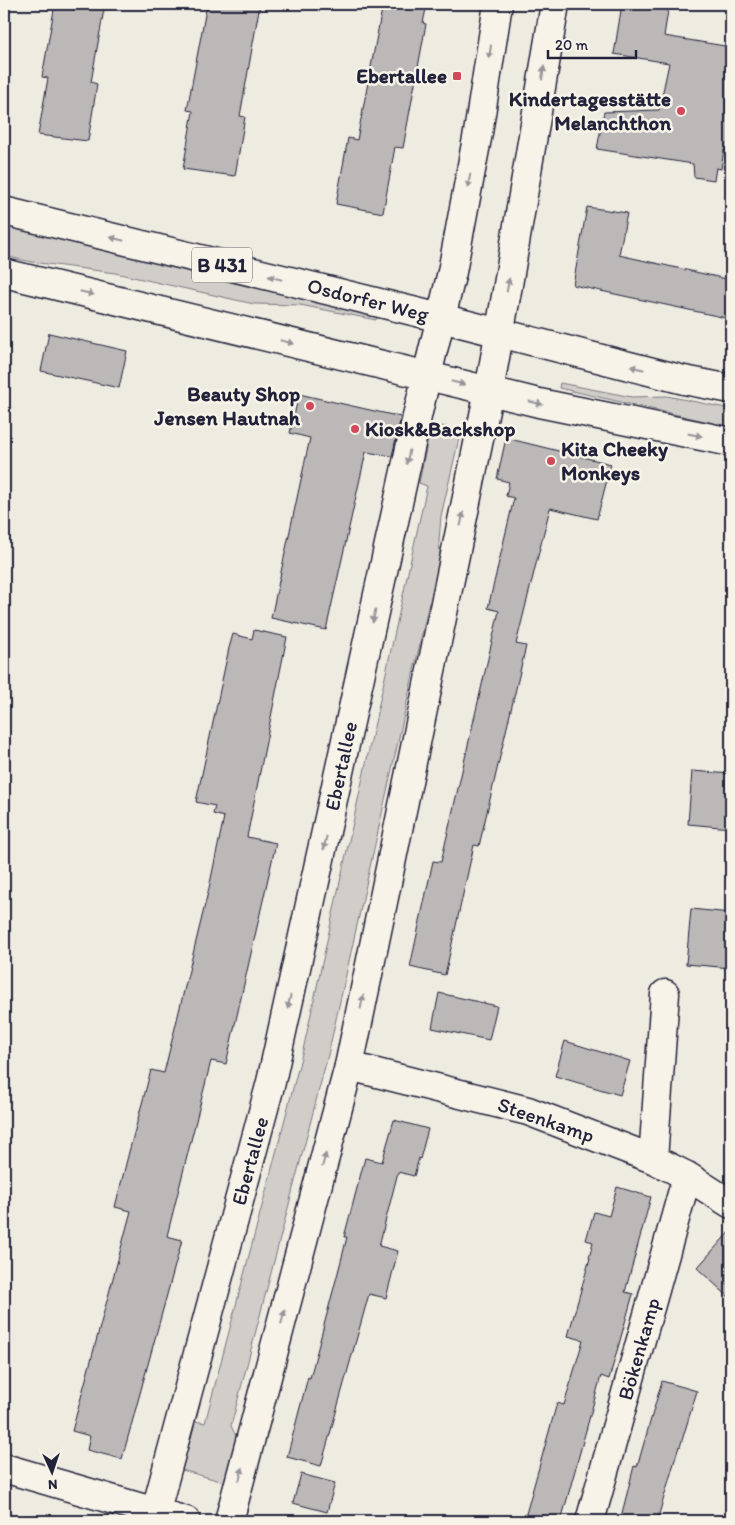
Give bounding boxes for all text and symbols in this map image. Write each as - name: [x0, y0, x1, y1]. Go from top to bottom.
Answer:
- scale bar: [548, 28, 635, 60]
- text: 20 m: [555, 36, 589, 54]
- one-way arrow: [486, 44, 494, 60]
- place label: Ebertallee: [356, 63, 447, 88]
- one-way arrow: [540, 65, 548, 81]
- marker: Ebertallee: [451, 70, 463, 82]
- place label: Kindertagesstätte Melanchthon: [509, 86, 671, 135]
- marker: Kindertagesstätte Melanchthon: [675, 105, 687, 117]
- one-way arrow: [465, 174, 473, 189]
- one-way arrow: [109, 235, 124, 243]
- road number: B 431: [192, 248, 252, 282]
- street label: Osdorfer Weg: [305, 272, 432, 327]
- one-way arrow: [267, 274, 282, 282]
- one-way arrow: [505, 277, 513, 293]
- one-way arrow: [79, 289, 94, 297]
- one-way arrow: [280, 338, 295, 346]
- one-way arrow: [629, 364, 644, 372]
- one-way arrow: [451, 380, 466, 388]
- place label: Beauty Shop Jensen Hautnah: [153, 381, 301, 430]
- one-way arrow: [529, 399, 545, 407]
- marker: Beauty Shop Jensen Hautnah: [304, 400, 316, 412]
- place label: Kiosk&Backshop: [365, 416, 515, 442]
- marker: Kiosk&Backshop: [349, 423, 361, 435]
- one-way arrow: [688, 431, 704, 439]
- place label: Kita Cheeky Monkeys: [561, 436, 668, 486]
- one-way arrow: [404, 450, 412, 466]
- marker: Kita Cheeky Monkeys: [545, 455, 557, 467]
- one-way arrow: [458, 511, 466, 526]
- one-way arrow: [370, 609, 378, 624]
- street label: Ebertallee: [319, 719, 362, 813]
- one-way arrow: [320, 836, 328, 852]
- one-way arrow: [285, 994, 293, 1009]
- one-way arrow: [358, 994, 366, 1010]
- street label: Steenkamp: [495, 1091, 598, 1148]
- street label: Ebertallee: [226, 1114, 273, 1208]
- one-way arrow: [320, 1152, 328, 1167]
- street label: Bökenkamp: [612, 1295, 665, 1403]
- one-way arrow: [279, 1310, 287, 1325]
- north arrow: [28, 1448, 78, 1498]
- one-way arrow: [237, 1467, 245, 1482]
- text: N: [47, 1476, 58, 1493]

